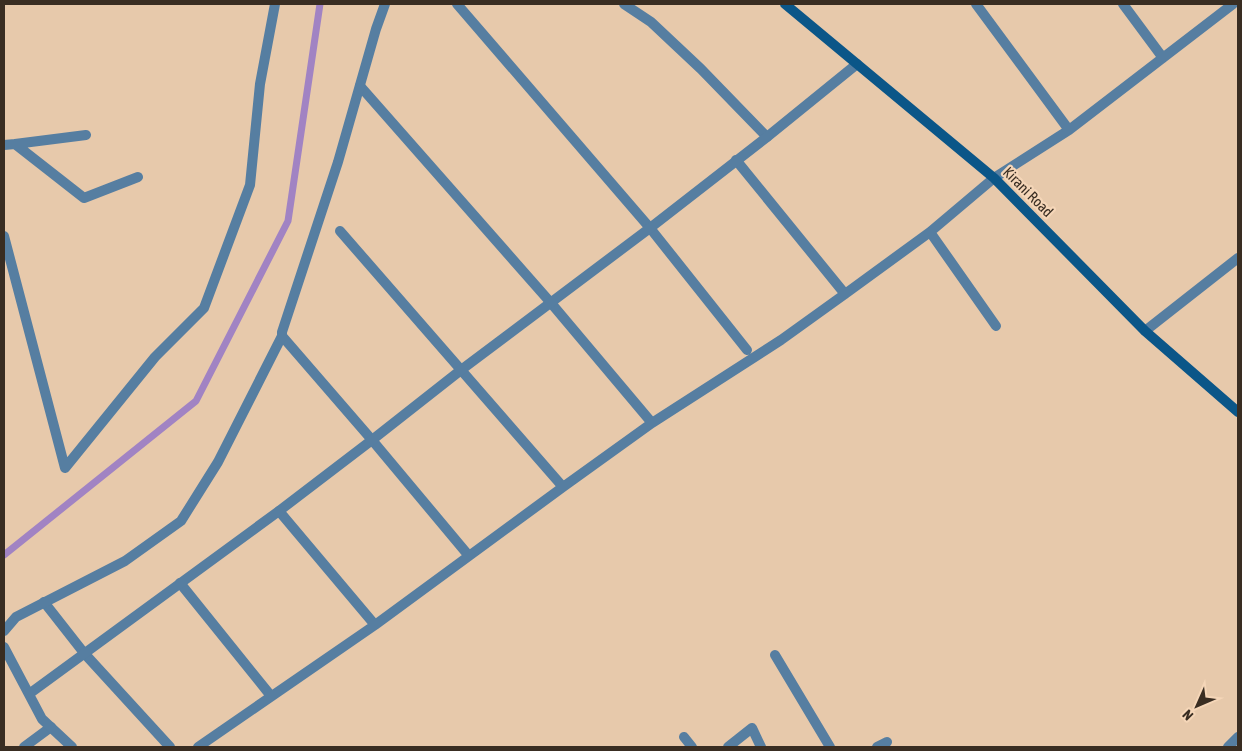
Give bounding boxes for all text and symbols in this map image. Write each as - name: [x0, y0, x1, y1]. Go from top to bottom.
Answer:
- street label: Kirani Road: [1000, 163, 1057, 220]
- north arrow: [1172, 681, 1222, 731]
- text: N: [1179, 707, 1196, 724]

